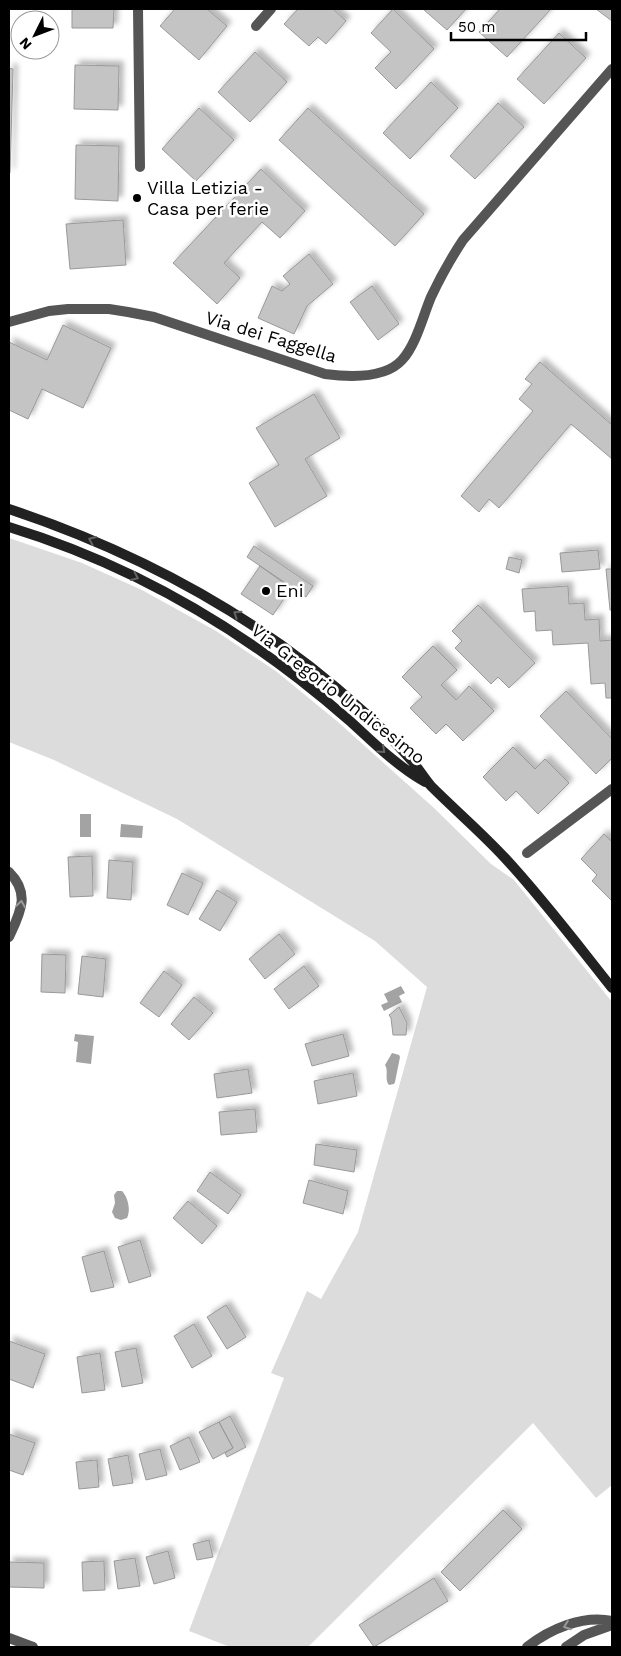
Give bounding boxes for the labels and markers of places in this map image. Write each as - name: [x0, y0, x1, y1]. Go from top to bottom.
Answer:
- place label: Villa Letizia - Casa per ferie: [147, 177, 269, 219]
- marker: Villa Letizia - Casa per ferie: [131, 192, 143, 204]
- place label: Eni: [276, 580, 303, 601]
- marker: Eni: [260, 585, 272, 597]

